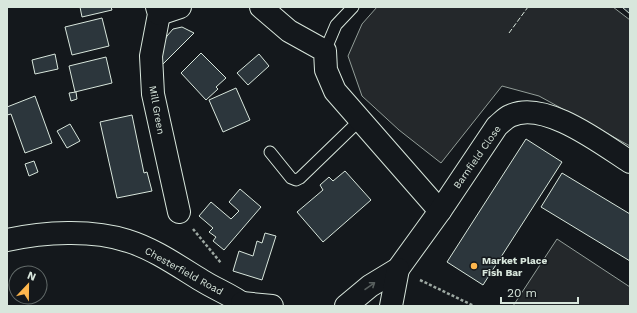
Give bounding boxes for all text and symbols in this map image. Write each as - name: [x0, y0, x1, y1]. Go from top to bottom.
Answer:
- street label: Mill Green: [147, 85, 167, 135]
- street label: Barnfield Close: [451, 123, 503, 191]
- street label: Chesterfield Road: [143, 245, 225, 297]
- place label: Market Place Fish Bar: [482, 255, 548, 278]
- marker: Market Place Fish Bar: [469, 261, 479, 271]
- north arrow: [8, 265, 48, 305]
- text: N: [25, 269, 38, 284]
- scale bar: [501, 279, 578, 305]
- one-way arrow: [365, 282, 376, 290]
- text: 20 m: [507, 286, 537, 300]

